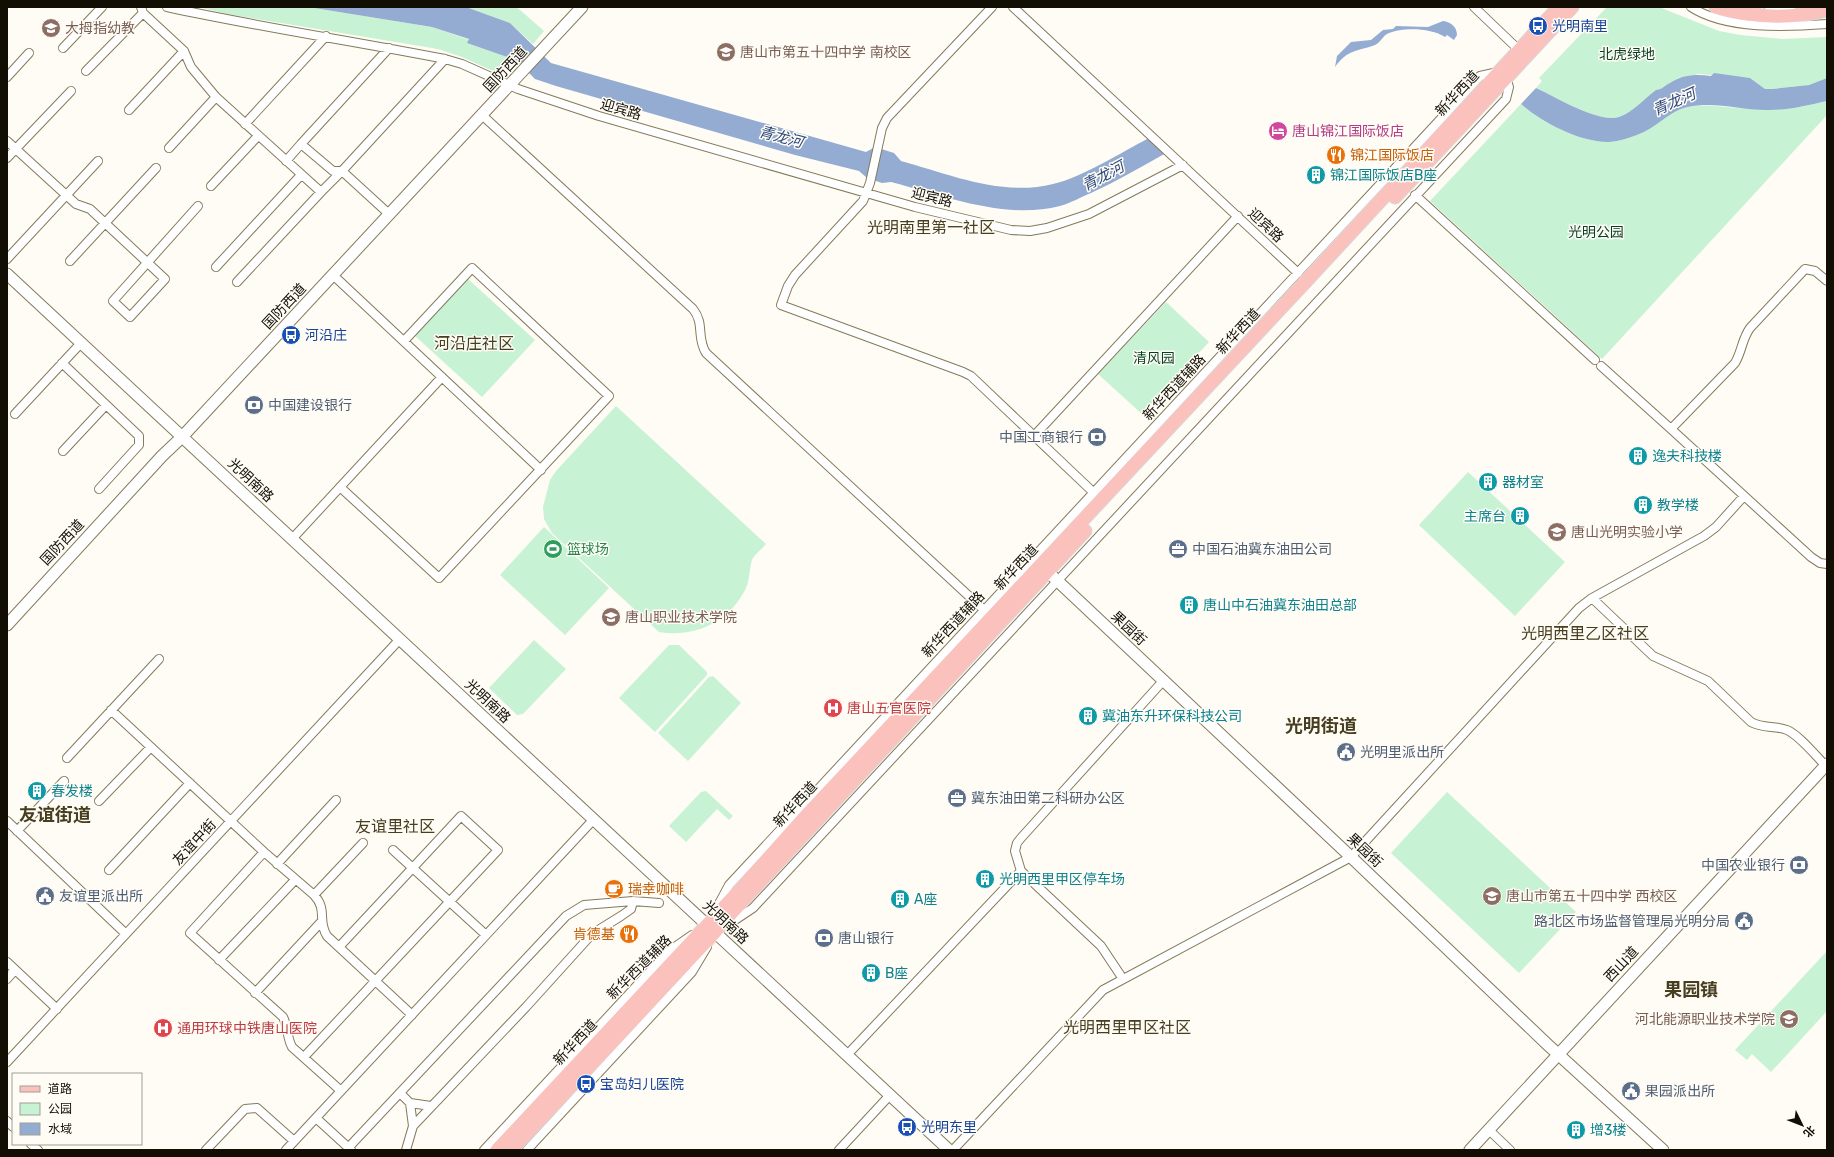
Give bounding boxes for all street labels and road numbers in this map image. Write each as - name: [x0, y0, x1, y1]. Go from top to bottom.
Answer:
- street label: 国防西道: [480, 43, 531, 96]
- street label: 新华西道: [1432, 67, 1483, 120]
- street label: 迎宾路: [598, 96, 643, 123]
- street label: 迎宾路: [909, 184, 954, 211]
- street label: 迎宾路: [1245, 205, 1287, 246]
- street label: 国防西道: [259, 280, 310, 333]
- street label: 新华西道: [1213, 305, 1264, 358]
- street label: 新华西道辅路: [1140, 351, 1209, 424]
- street label: 光明南路: [224, 455, 277, 506]
- street label: 国防西道: [37, 516, 88, 569]
- street label: 新华西道: [991, 541, 1042, 594]
- street label: 新华西道辅路: [919, 588, 988, 661]
- street label: 果园街: [1108, 608, 1150, 649]
- street label: 光明南路: [461, 676, 514, 727]
- street label: 新华西道: [770, 778, 821, 831]
- street label: 友谊中街: [169, 816, 220, 869]
- street label: 果园街: [1344, 830, 1386, 871]
- street label: 光明南路: [699, 897, 752, 948]
- street label: 新华西道辅路: [604, 932, 675, 1003]
- street label: 西山道: [1601, 943, 1642, 985]
- street label: 新华西道: [550, 1016, 601, 1069]

